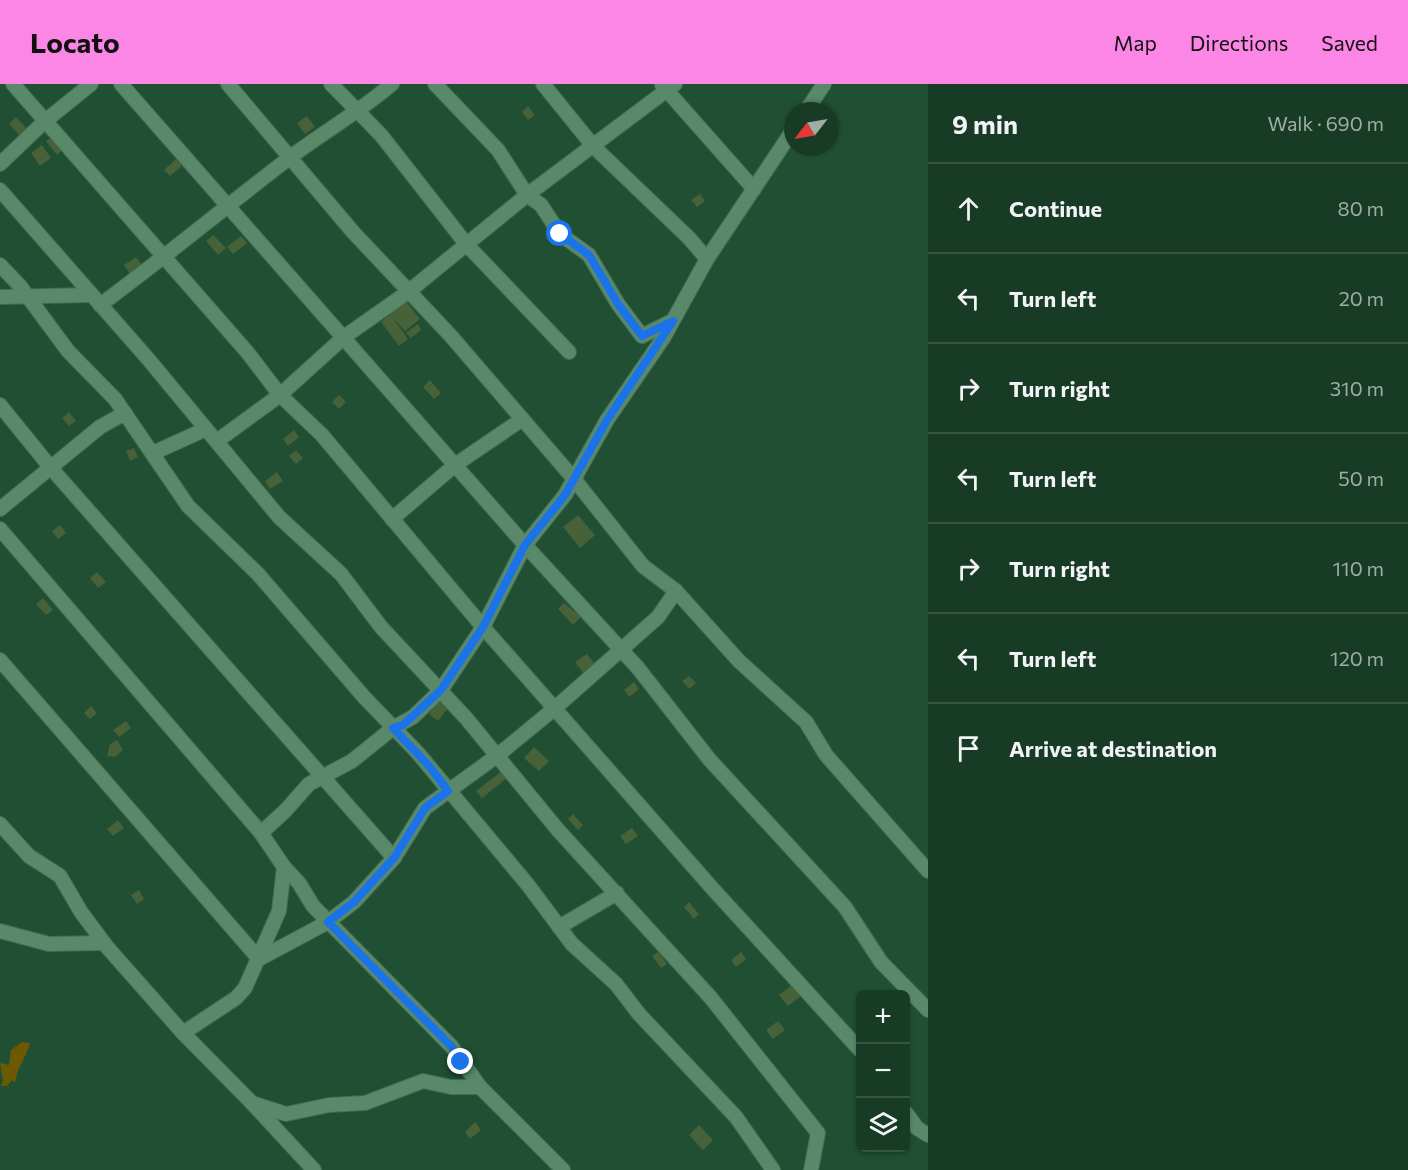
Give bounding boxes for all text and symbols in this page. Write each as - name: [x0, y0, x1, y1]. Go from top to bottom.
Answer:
- text: Locato: [30, 25, 120, 59]
- text: Map: [1114, 30, 1157, 55]
- text: Directions: [1190, 30, 1288, 55]
- text: Saved: [1321, 30, 1378, 55]
- north arrow: [784, 102, 838, 156]
- text: 9 min: [952, 108, 1018, 139]
- text: Walk · 690 m: [1268, 111, 1384, 135]
- icon: ahead: [952, 192, 985, 225]
- text: Continue: [1009, 195, 1102, 222]
- text: 80 m: [1338, 196, 1384, 220]
- route start: [546, 220, 572, 246]
- icon: left: [952, 282, 985, 315]
- text: Turn left: [1009, 285, 1096, 312]
- text: 20 m: [1339, 286, 1384, 310]
- icon: right: [952, 372, 985, 405]
- text: Turn right: [1009, 375, 1110, 402]
- text: 310 m: [1330, 376, 1384, 400]
- icon: left: [952, 462, 985, 495]
- text: Turn left: [1009, 465, 1096, 492]
- text: 50 m: [1338, 466, 1384, 490]
- icon: right: [952, 552, 985, 585]
- text: Turn right: [1009, 555, 1110, 582]
- text: 110 m: [1333, 556, 1384, 580]
- icon: left: [952, 642, 985, 675]
- text: Turn left: [1009, 645, 1096, 672]
- text: 120 m: [1330, 646, 1384, 670]
- icon: arrive: [952, 732, 985, 765]
- text: Arrive at destination: [1009, 735, 1217, 762]
- map controls: [856, 990, 910, 1152]
- button: +: [856, 990, 910, 1044]
- button: −: [856, 1044, 910, 1098]
- route end: [447, 1048, 473, 1074]
- button: layers: [856, 1098, 910, 1152]

